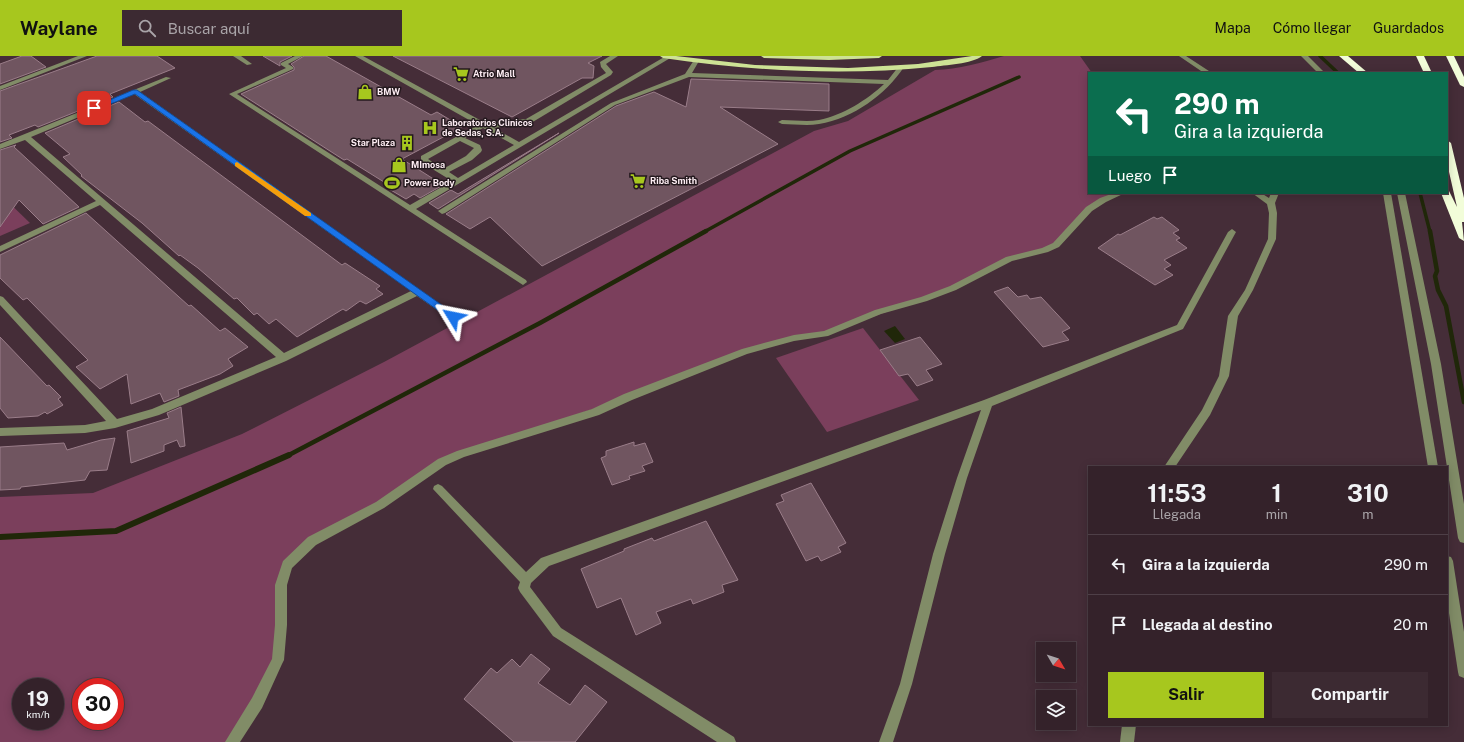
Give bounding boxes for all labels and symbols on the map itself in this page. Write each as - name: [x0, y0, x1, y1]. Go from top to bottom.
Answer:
- supermarket icon: Atrio Mall: [452, 65, 470, 83]
- place label: Atrio Mall: [473, 68, 515, 79]
- shop icon: BMW: [356, 83, 374, 101]
- place label: BMW: [377, 86, 401, 97]
- pin: [77, 91, 111, 125]
- place label: Laboratorios Clinicos de Sedas, S.A.: [442, 117, 533, 138]
- hospital icon: Laboratorios Clinicos de Sedas, S.A.: [421, 119, 439, 137]
- building icon: Star Plaza: [398, 134, 416, 152]
- place label: Star Plaza: [351, 137, 395, 148]
- shop icon: MImosa: [390, 156, 408, 174]
- place label: MImosa: [411, 159, 445, 170]
- supermarket icon: Riba Smith: [629, 172, 647, 190]
- sports icon: Power Body: [383, 174, 401, 192]
- place label: Riba Smith: [650, 175, 697, 186]
- place label: Power Body: [404, 177, 455, 188]
- position arrow: [432, 296, 474, 338]
- north arrow: [1036, 642, 1076, 682]
- speed limit sign: 30: [72, 678, 124, 730]

